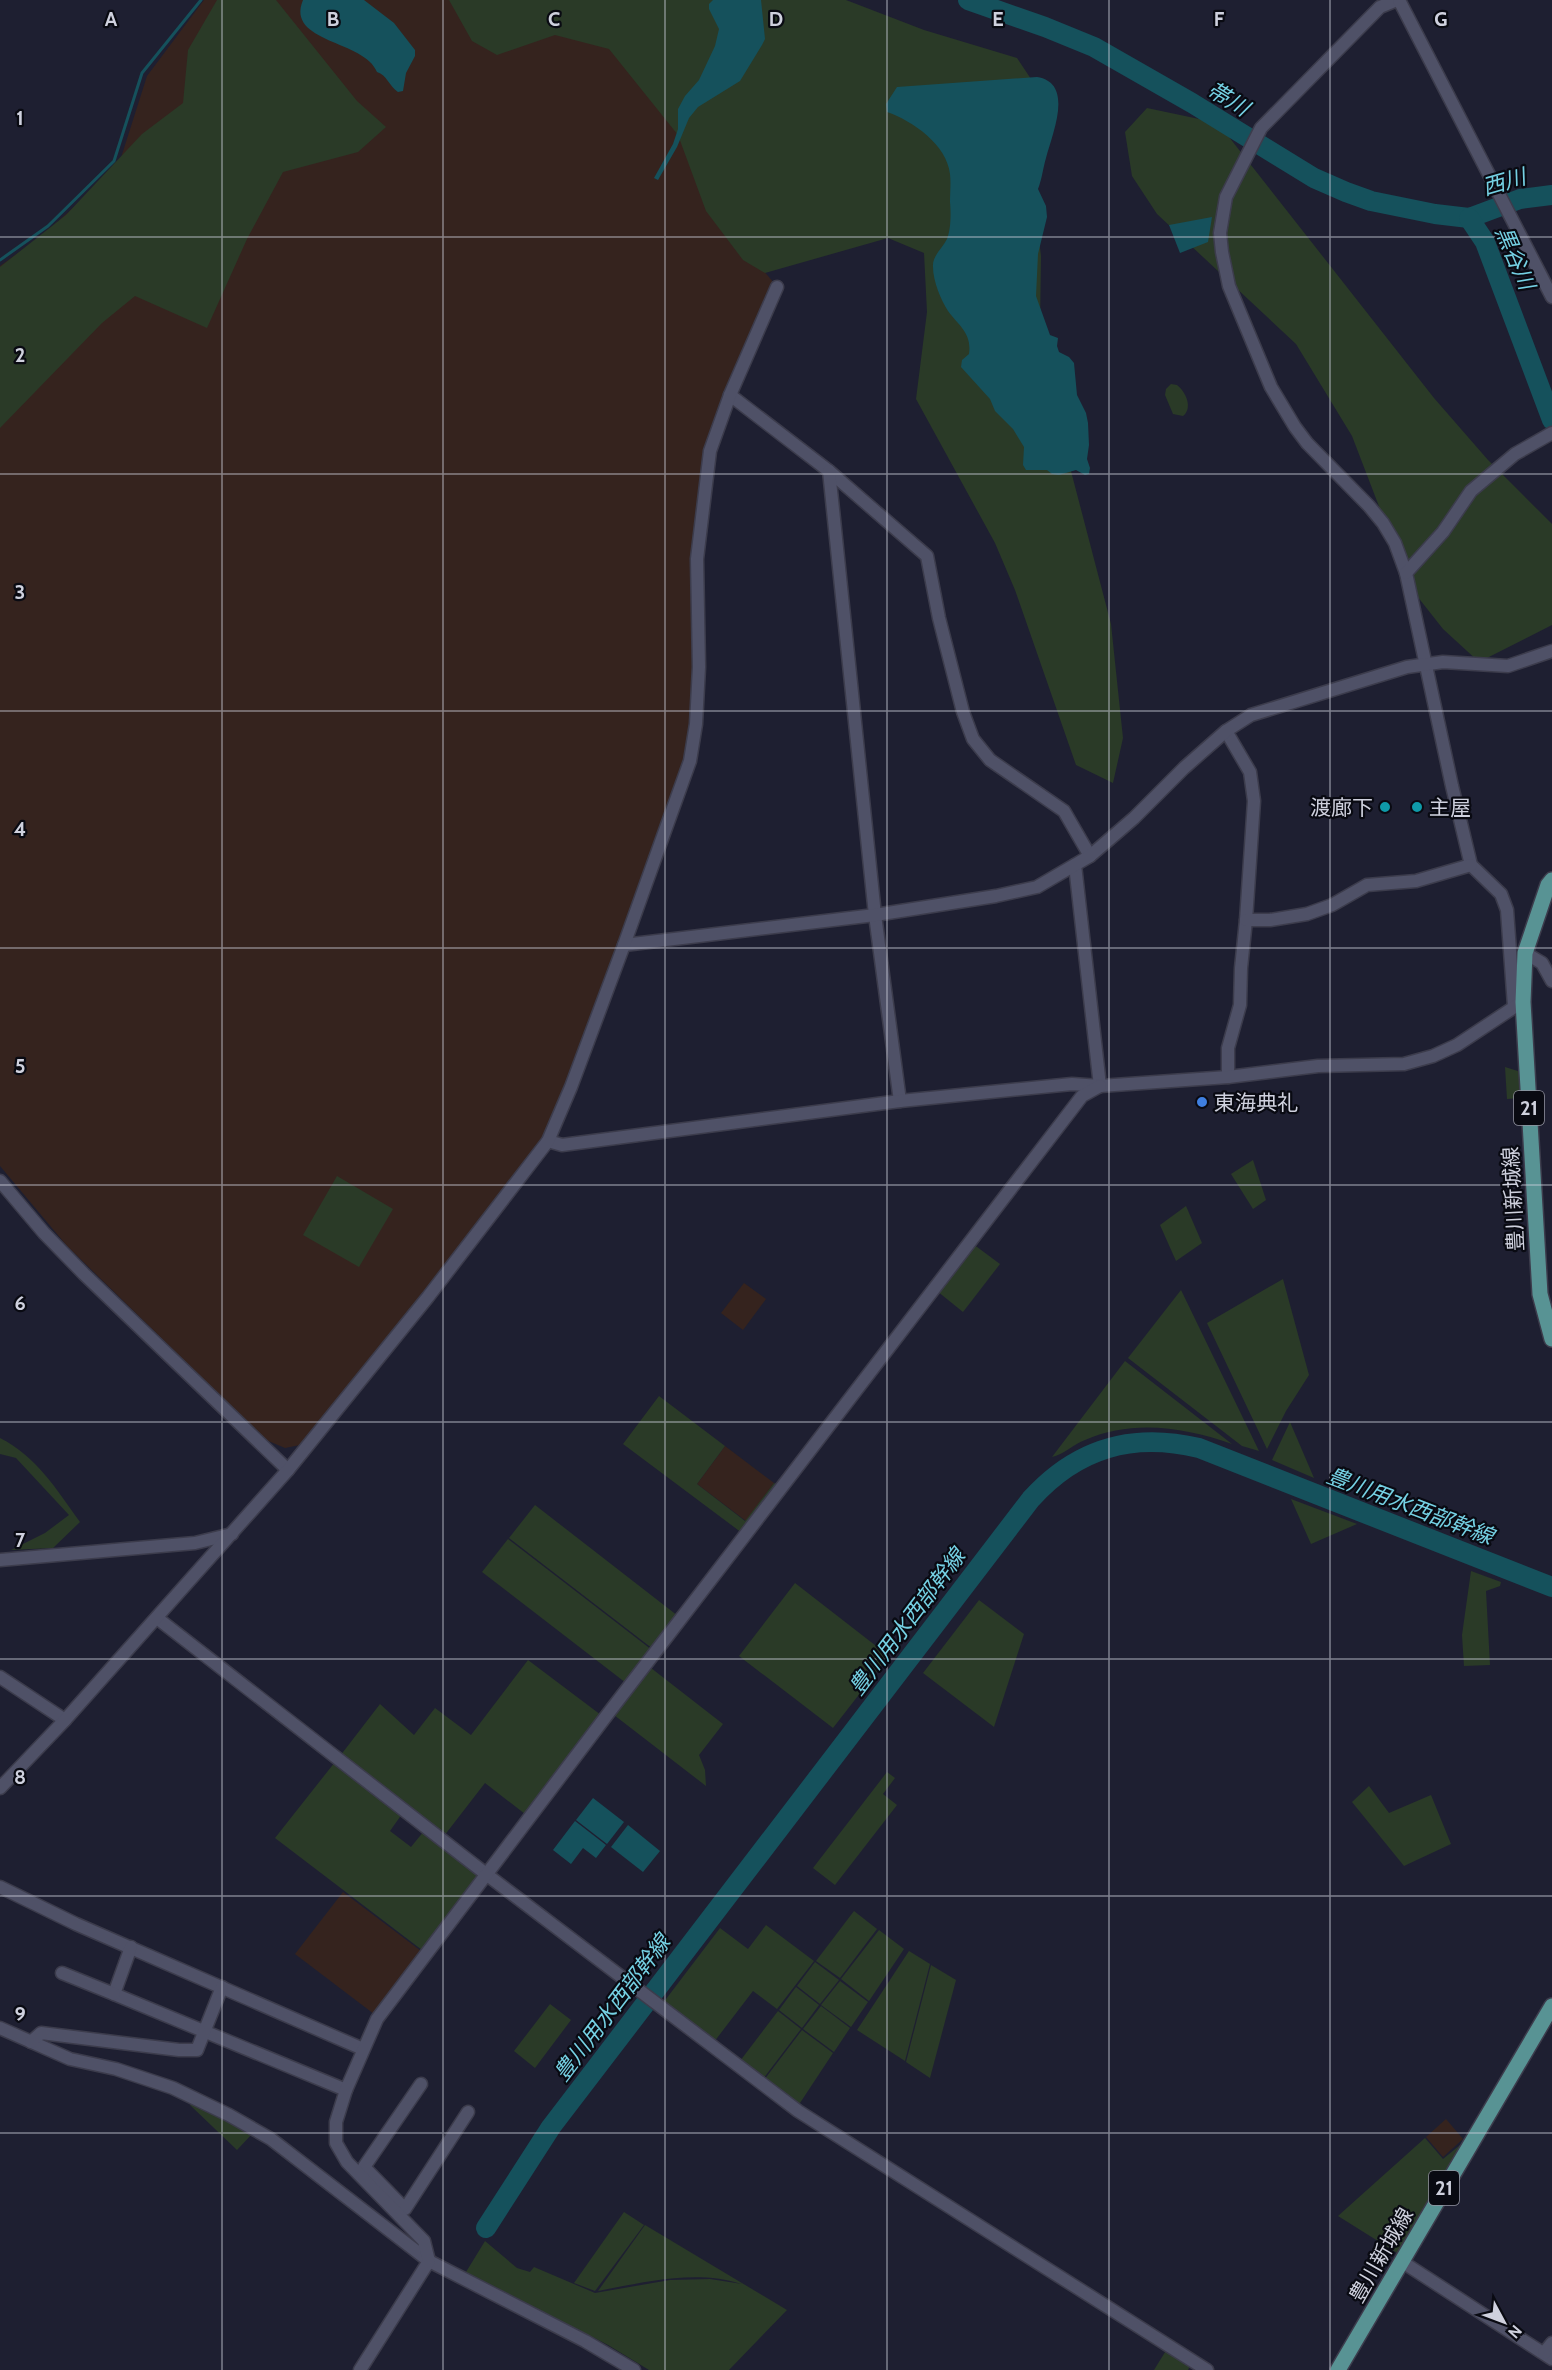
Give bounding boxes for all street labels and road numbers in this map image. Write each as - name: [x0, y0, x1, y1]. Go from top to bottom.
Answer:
- road number: 21: [1514, 1091, 1544, 1125]
- street label: 豊川新城線: [1498, 1146, 1528, 1252]
- road number: 21: [1429, 2171, 1459, 2205]
- street label: 豊川新城線: [1344, 2203, 1418, 2307]

